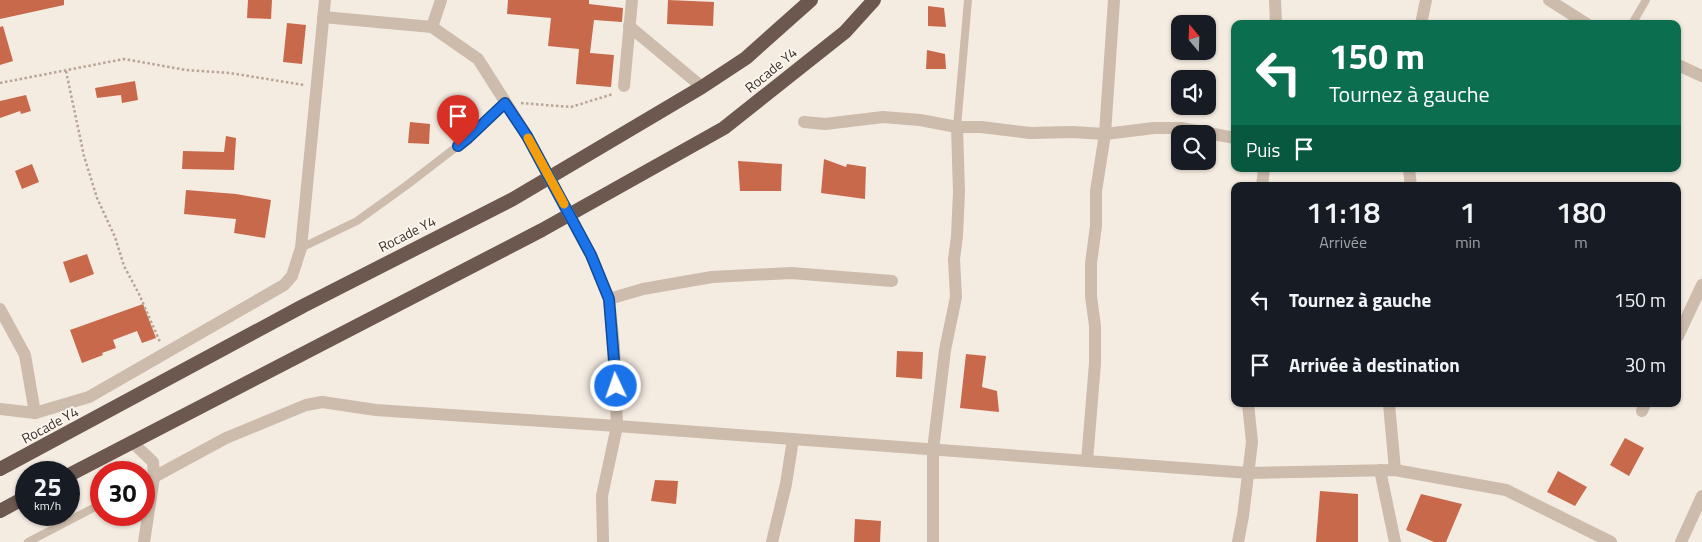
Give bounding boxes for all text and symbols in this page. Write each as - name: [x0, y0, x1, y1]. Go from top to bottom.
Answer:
- north arrow: [1171, 15, 1216, 60]
- map controls: [1171, 15, 1216, 170]
- text: 150 m: [1329, 29, 1425, 83]
- icon: left: [1246, 40, 1311, 105]
- street label: Rocade Y4: [740, 42, 801, 97]
- button: sound: [1171, 70, 1216, 115]
- text: Tournez à gauche: [1329, 77, 1490, 111]
- pin: [437, 95, 479, 146]
- icon: arrive: [444, 102, 472, 130]
- button: search: [1171, 125, 1216, 170]
- text: Puis: [1246, 135, 1280, 164]
- icon: arrive: [1290, 135, 1318, 163]
- text: 11:18: [1306, 189, 1380, 235]
- text: 1: [1460, 189, 1476, 235]
- text: 180: [1556, 189, 1606, 235]
- street label: Rocade Y4: [374, 210, 439, 257]
- text: Arrivée: [1319, 230, 1367, 254]
- text: min: [1455, 230, 1481, 254]
- text: m: [1574, 230, 1588, 254]
- text: Tournez à gauche: [1289, 285, 1431, 314]
- text: 150 m: [1614, 285, 1666, 314]
- icon: left: [1246, 286, 1274, 314]
- text: Arrivée à destination: [1289, 350, 1460, 379]
- text: 30 m: [1625, 350, 1666, 379]
- icon: arrive: [1246, 351, 1274, 379]
- position arrow: [589, 359, 641, 411]
- street label: Rocade Y4: [17, 401, 82, 448]
- speed limit sign: 30: [90, 461, 155, 526]
- text: 25: [33, 468, 62, 506]
- text: km/h: [34, 496, 61, 515]

